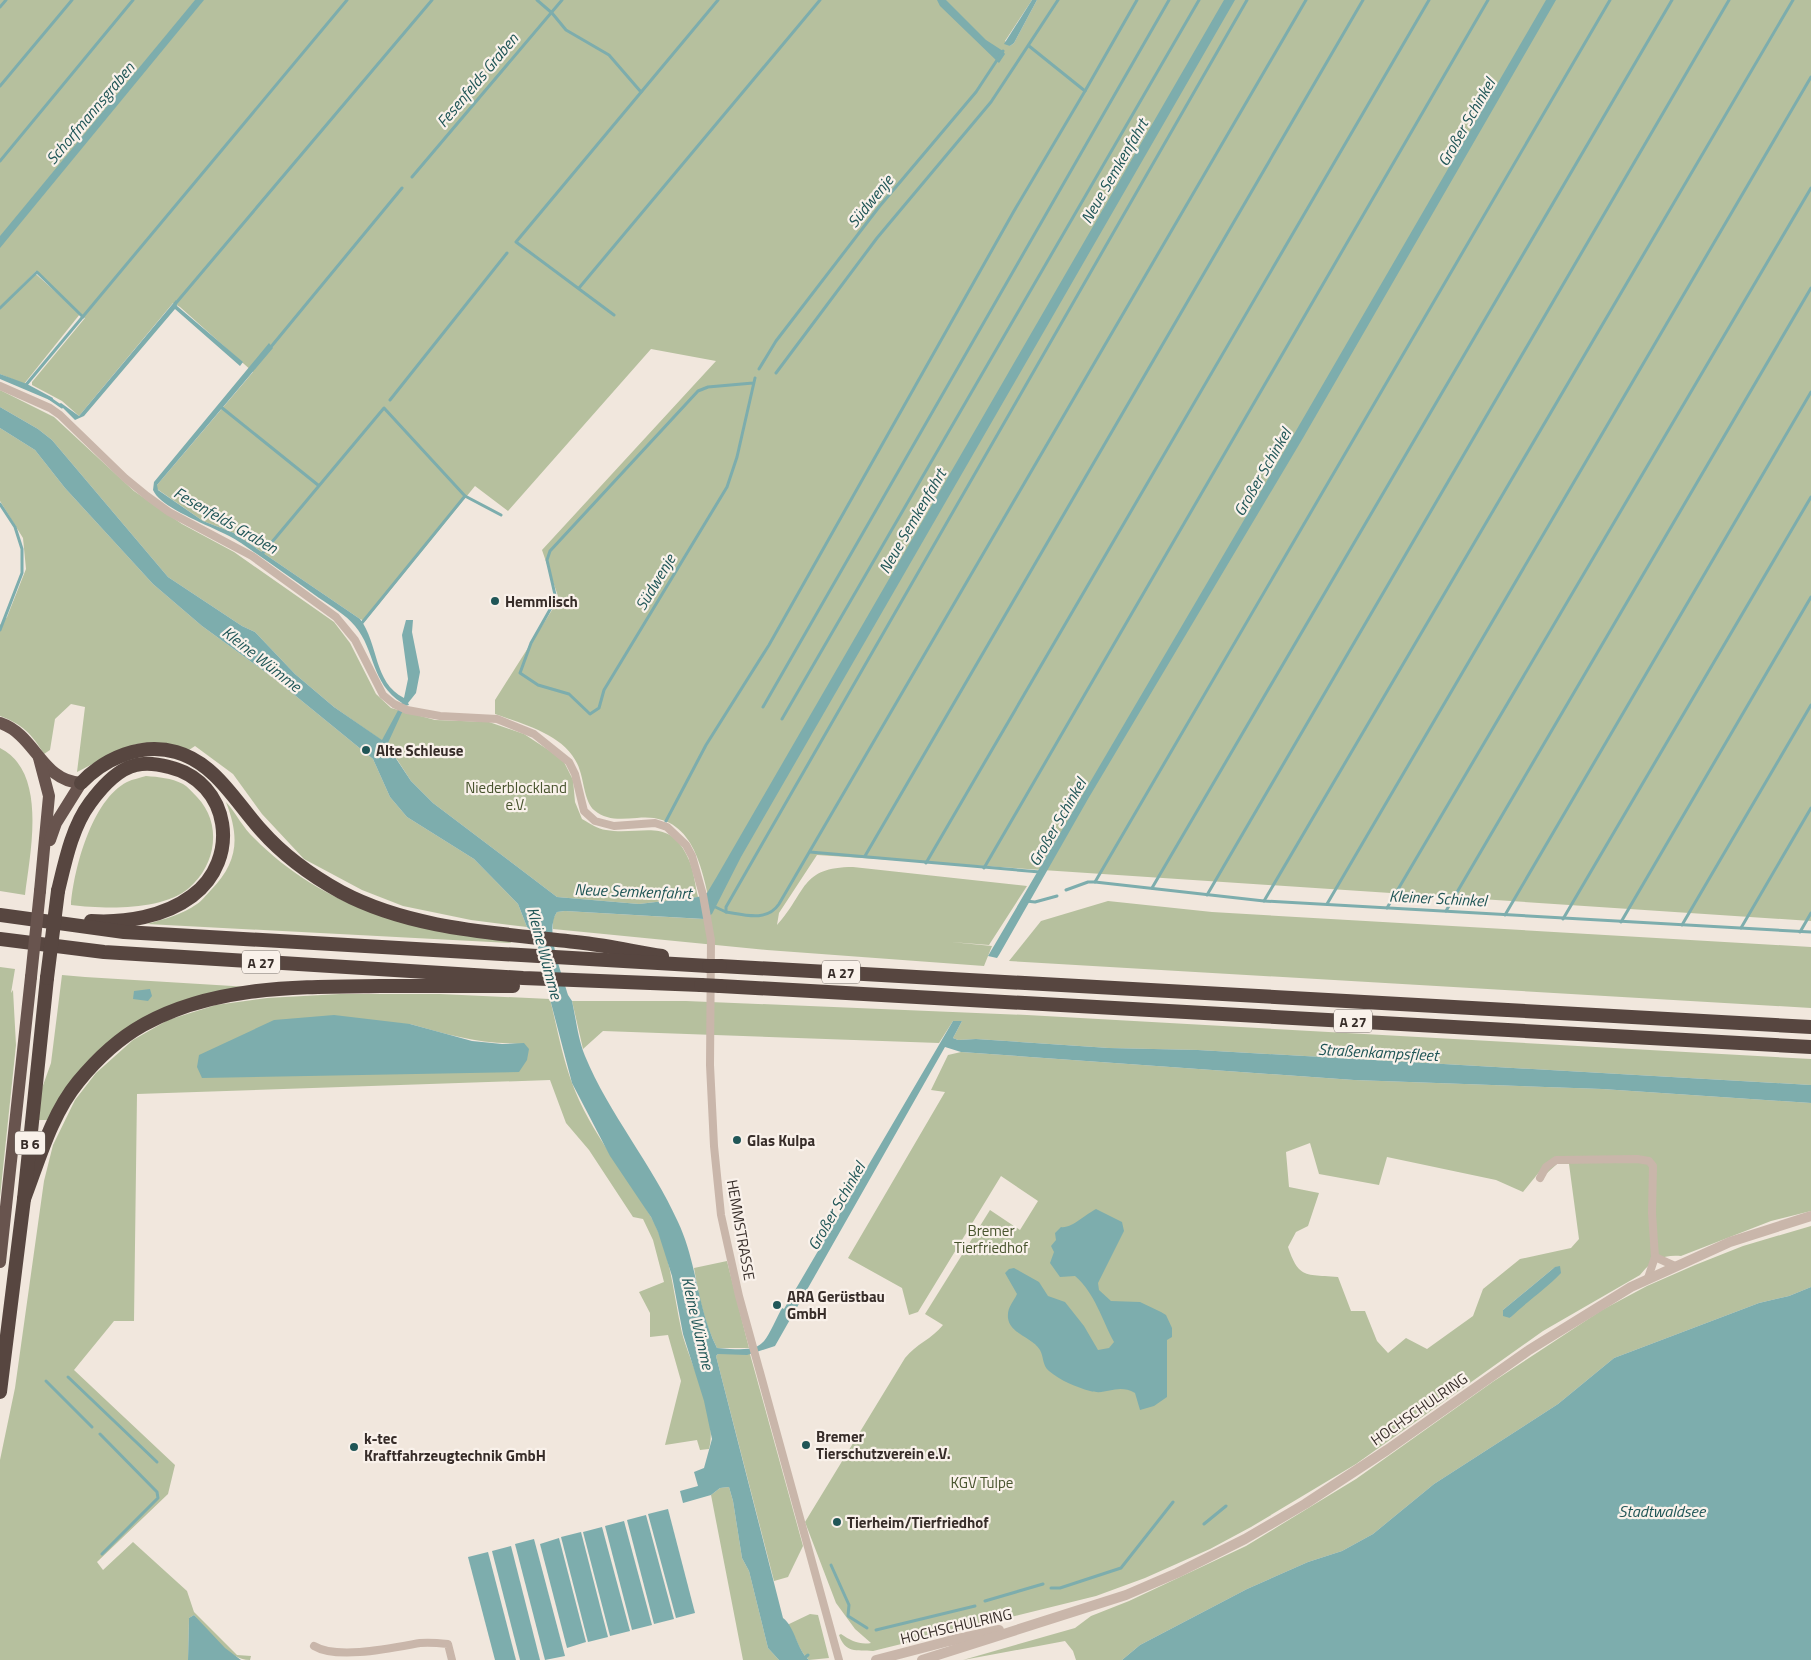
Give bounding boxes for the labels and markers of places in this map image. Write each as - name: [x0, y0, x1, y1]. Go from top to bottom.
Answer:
- place label: Hemmlisch: [505, 590, 578, 613]
- marker: Hemmlisch: [489, 595, 501, 607]
- place label: Alte Schleuse: [376, 739, 464, 762]
- marker: Alte Schleuse: [360, 744, 372, 756]
- place label: Glas Kulpa: [747, 1129, 815, 1152]
- marker: Glas Kulpa: [731, 1134, 743, 1146]
- place label: ARA Gerüstbau GmbH: [787, 1285, 885, 1325]
- marker: ARA Gerüstbau GmbH: [771, 1299, 783, 1311]
- place label: Bremer Tierschutzverein e.V.: [816, 1425, 951, 1465]
- place label: k-tec Kraftfahrzeugtechnik GmbH: [364, 1427, 546, 1467]
- marker: Bremer Tierschutzverein e.V.: [800, 1439, 812, 1451]
- marker: k-tec Kraftfahrzeugtechnik GmbH: [348, 1441, 360, 1453]
- place label: Tierheim/Tierfriedhof: [847, 1511, 989, 1534]
- marker: Tierheim/Tierfriedhof: [831, 1516, 843, 1528]

